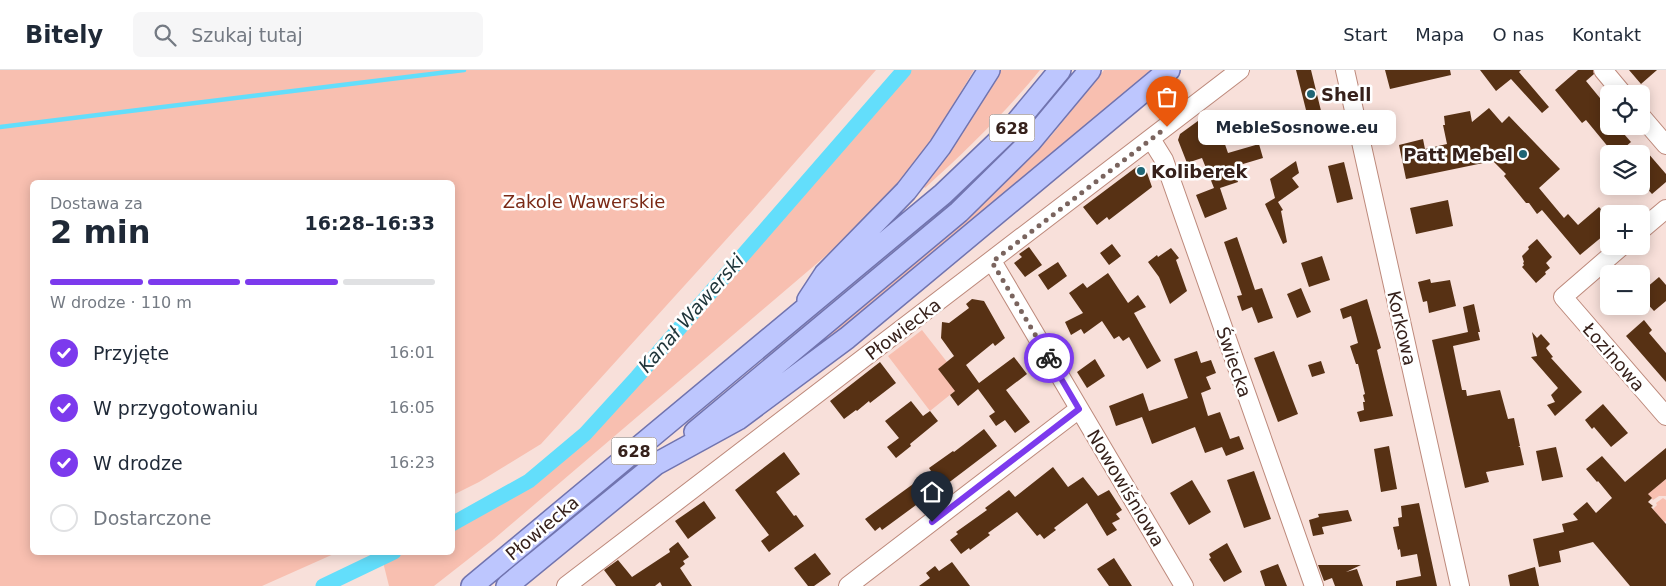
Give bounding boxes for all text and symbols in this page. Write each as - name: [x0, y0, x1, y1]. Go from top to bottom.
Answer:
- search box: [133, 12, 483, 57]
- text: Bitely: [25, 21, 103, 49]
- icon: search: [151, 21, 179, 49]
- text: Szukaj tutaj: [191, 24, 303, 46]
- text: Start: [1343, 24, 1387, 45]
- text: Mapa: [1415, 24, 1464, 45]
- text: O nas: [1492, 24, 1544, 45]
- text: Kontakt: [1572, 24, 1641, 45]
- pin: [1146, 76, 1188, 127]
- icon: bag: [1153, 83, 1181, 111]
- place label: Shell: [1321, 84, 1371, 105]
- map controls: [1600, 85, 1650, 315]
- button: locate: [1600, 85, 1650, 135]
- marker: Shell: [1305, 88, 1317, 100]
- callout: MebleSosnowe.eu: [1197, 110, 1394, 144]
- road number: 628: [990, 114, 1034, 142]
- text: MebleSosnowe.eu: [1216, 118, 1378, 137]
- place label: Patt Mebel: [1403, 144, 1513, 165]
- button: layers: [1600, 145, 1650, 195]
- marker: Patt Mebel: [1517, 148, 1529, 160]
- place label: Koliberek: [1151, 161, 1249, 182]
- marker: Koliberek: [1135, 165, 1147, 177]
- park label: Zakole Wawerskie: [503, 191, 665, 212]
- text: Dostawa za: [50, 194, 143, 213]
- button: +: [1600, 205, 1650, 255]
- text: 16:28–16:33: [305, 212, 435, 234]
- text: 2 min: [50, 213, 151, 251]
- water label: Kanał Wawerski: [634, 249, 749, 377]
- button: −: [1600, 265, 1650, 315]
- street label: Korkowa: [1383, 289, 1421, 367]
- text: W drodze · 110 m: [50, 293, 192, 312]
- street label: Płowiecka: [861, 294, 945, 364]
- street label: Łozinowa: [1578, 318, 1649, 395]
- street label: Świecka: [1212, 324, 1256, 400]
- courier: [1024, 333, 1074, 383]
- icon: check: [50, 339, 78, 367]
- text: Przyjęte: [93, 342, 169, 364]
- text: 16:01: [389, 343, 435, 362]
- icon: bike: [1035, 344, 1063, 372]
- icon: check: [50, 394, 78, 422]
- text: W przygotowaniu: [93, 397, 258, 419]
- text: 16:05: [389, 398, 435, 417]
- street label: Nowowiśniowa: [1083, 426, 1169, 550]
- road number: 628: [612, 438, 656, 464]
- icon: check: [50, 449, 78, 477]
- text: W drodze: [93, 452, 183, 474]
- text: 16:23: [389, 453, 435, 472]
- pin: [911, 471, 953, 522]
- icon: home: [918, 478, 946, 506]
- street label: Płowiecka: [501, 491, 583, 565]
- text: Dostarczone: [93, 507, 211, 529]

